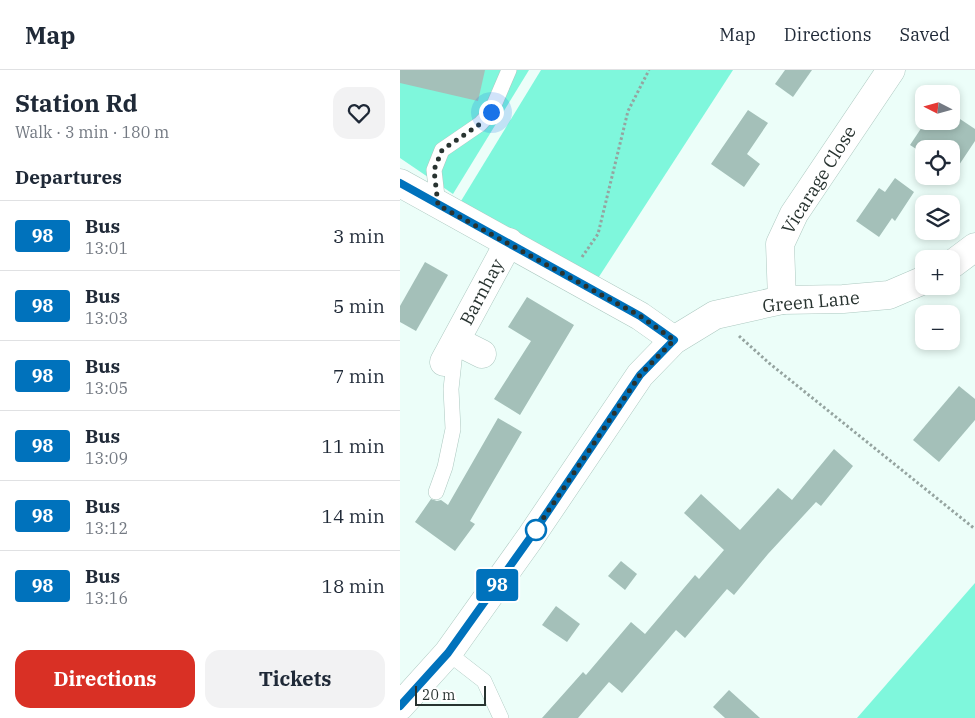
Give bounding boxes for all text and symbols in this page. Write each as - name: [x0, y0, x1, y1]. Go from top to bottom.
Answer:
- text: Map: [25, 19, 75, 51]
- text: Map: [719, 23, 756, 46]
- text: Directions: [784, 23, 872, 46]
- text: Saved: [900, 23, 950, 46]
- north arrow: [915, 85, 960, 130]
- map controls: [915, 85, 960, 350]
- text: Station Rd: [15, 87, 138, 119]
- button: heart: [333, 87, 385, 139]
- your location: [479, 100, 504, 125]
- street label: Vicarage Close: [776, 121, 861, 238]
- text: Walk · 3 min · 180 m: [15, 122, 169, 142]
- button: locate: [915, 140, 960, 185]
- text: Departures: [15, 165, 122, 189]
- button: layers: [915, 195, 960, 240]
- text: Bus: [85, 214, 120, 238]
- text: 98: [32, 224, 53, 247]
- text: 3 min: [333, 224, 385, 248]
- text: 13:01: [85, 238, 128, 258]
- button: +: [915, 250, 960, 295]
- street label: Barnhay: [455, 254, 509, 329]
- text: Bus: [85, 284, 120, 308]
- street label: Green Lane: [761, 286, 861, 317]
- text: 98: [32, 294, 53, 317]
- text: 5 min: [333, 294, 385, 318]
- button: −: [915, 305, 960, 350]
- text: 13:03: [85, 308, 128, 328]
- text: Bus: [85, 354, 120, 378]
- text: 98: [32, 364, 53, 387]
- text: 7 min: [333, 364, 385, 388]
- text: 13:05: [85, 378, 128, 398]
- text: Bus: [85, 424, 120, 448]
- text: 98: [32, 434, 53, 457]
- text: 11 min: [322, 434, 385, 458]
- text: 13:09: [85, 448, 128, 468]
- text: Bus: [85, 494, 120, 518]
- text: 98: [32, 504, 53, 527]
- text: 14 min: [322, 504, 385, 528]
- text: 13:12: [85, 518, 128, 538]
- unlabelled marker: [525, 519, 547, 541]
- text: Bus: [85, 564, 120, 588]
- line badge: 98: [474, 569, 520, 601]
- text: 98: [486, 573, 508, 596]
- text: 98: [32, 574, 53, 597]
- text: 18 min: [322, 574, 385, 598]
- text: 13:16: [85, 588, 128, 608]
- button: Directions: [15, 650, 195, 708]
- button: Tickets: [205, 650, 385, 708]
- scale bar: [415, 683, 486, 706]
- text: 20 m: [422, 686, 455, 704]

